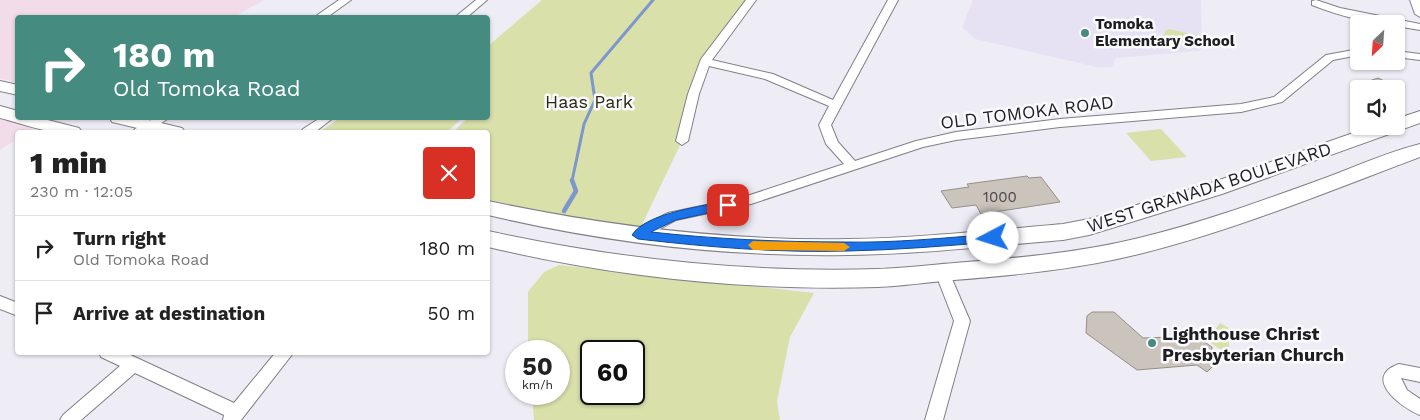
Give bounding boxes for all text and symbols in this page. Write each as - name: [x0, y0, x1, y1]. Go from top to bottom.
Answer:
- place label: Tomoka Elementary School: [1095, 15, 1235, 50]
- north arrow: [1350, 15, 1405, 70]
- map controls: [1350, 15, 1405, 135]
- marker: Tomoka Elementary School: [1079, 27, 1091, 39]
- text: 180 m: [113, 34, 216, 76]
- icon: right: [30, 35, 95, 100]
- text: Old Tomoka Road: [113, 76, 301, 101]
- button: sound: [1350, 80, 1405, 135]
- park label: Haas Park: [545, 91, 633, 112]
- street label: OLD TOMOKA ROAD: [939, 91, 1115, 133]
- street label: WEST GRANADA BOULEVARD: [1084, 137, 1334, 237]
- text: 1 min: [30, 145, 107, 180]
- button: close: [423, 147, 475, 199]
- text: 230 m · 12:05: [30, 182, 133, 201]
- pin: [707, 184, 749, 226]
- house number: 1000: [983, 188, 1017, 206]
- icon: arrive: [714, 191, 742, 219]
- position arrow: [966, 211, 1018, 263]
- text: Turn right: [73, 227, 166, 250]
- icon: right: [30, 234, 58, 262]
- text: 180 m: [419, 237, 475, 260]
- text: Old Tomoka Road: [73, 250, 209, 269]
- icon: arrive: [30, 299, 58, 327]
- text: Arrive at destination: [73, 302, 265, 325]
- text: 50 m: [428, 302, 475, 325]
- place label: Lighthouse Christ Presbyterian Church: [1162, 323, 1344, 365]
- marker: Lighthouse Christ Presbyterian Church: [1146, 337, 1158, 349]
- speed limit sign: 60: [580, 340, 645, 405]
- text: 50: [522, 352, 553, 381]
- text: km/h: [522, 378, 553, 392]

